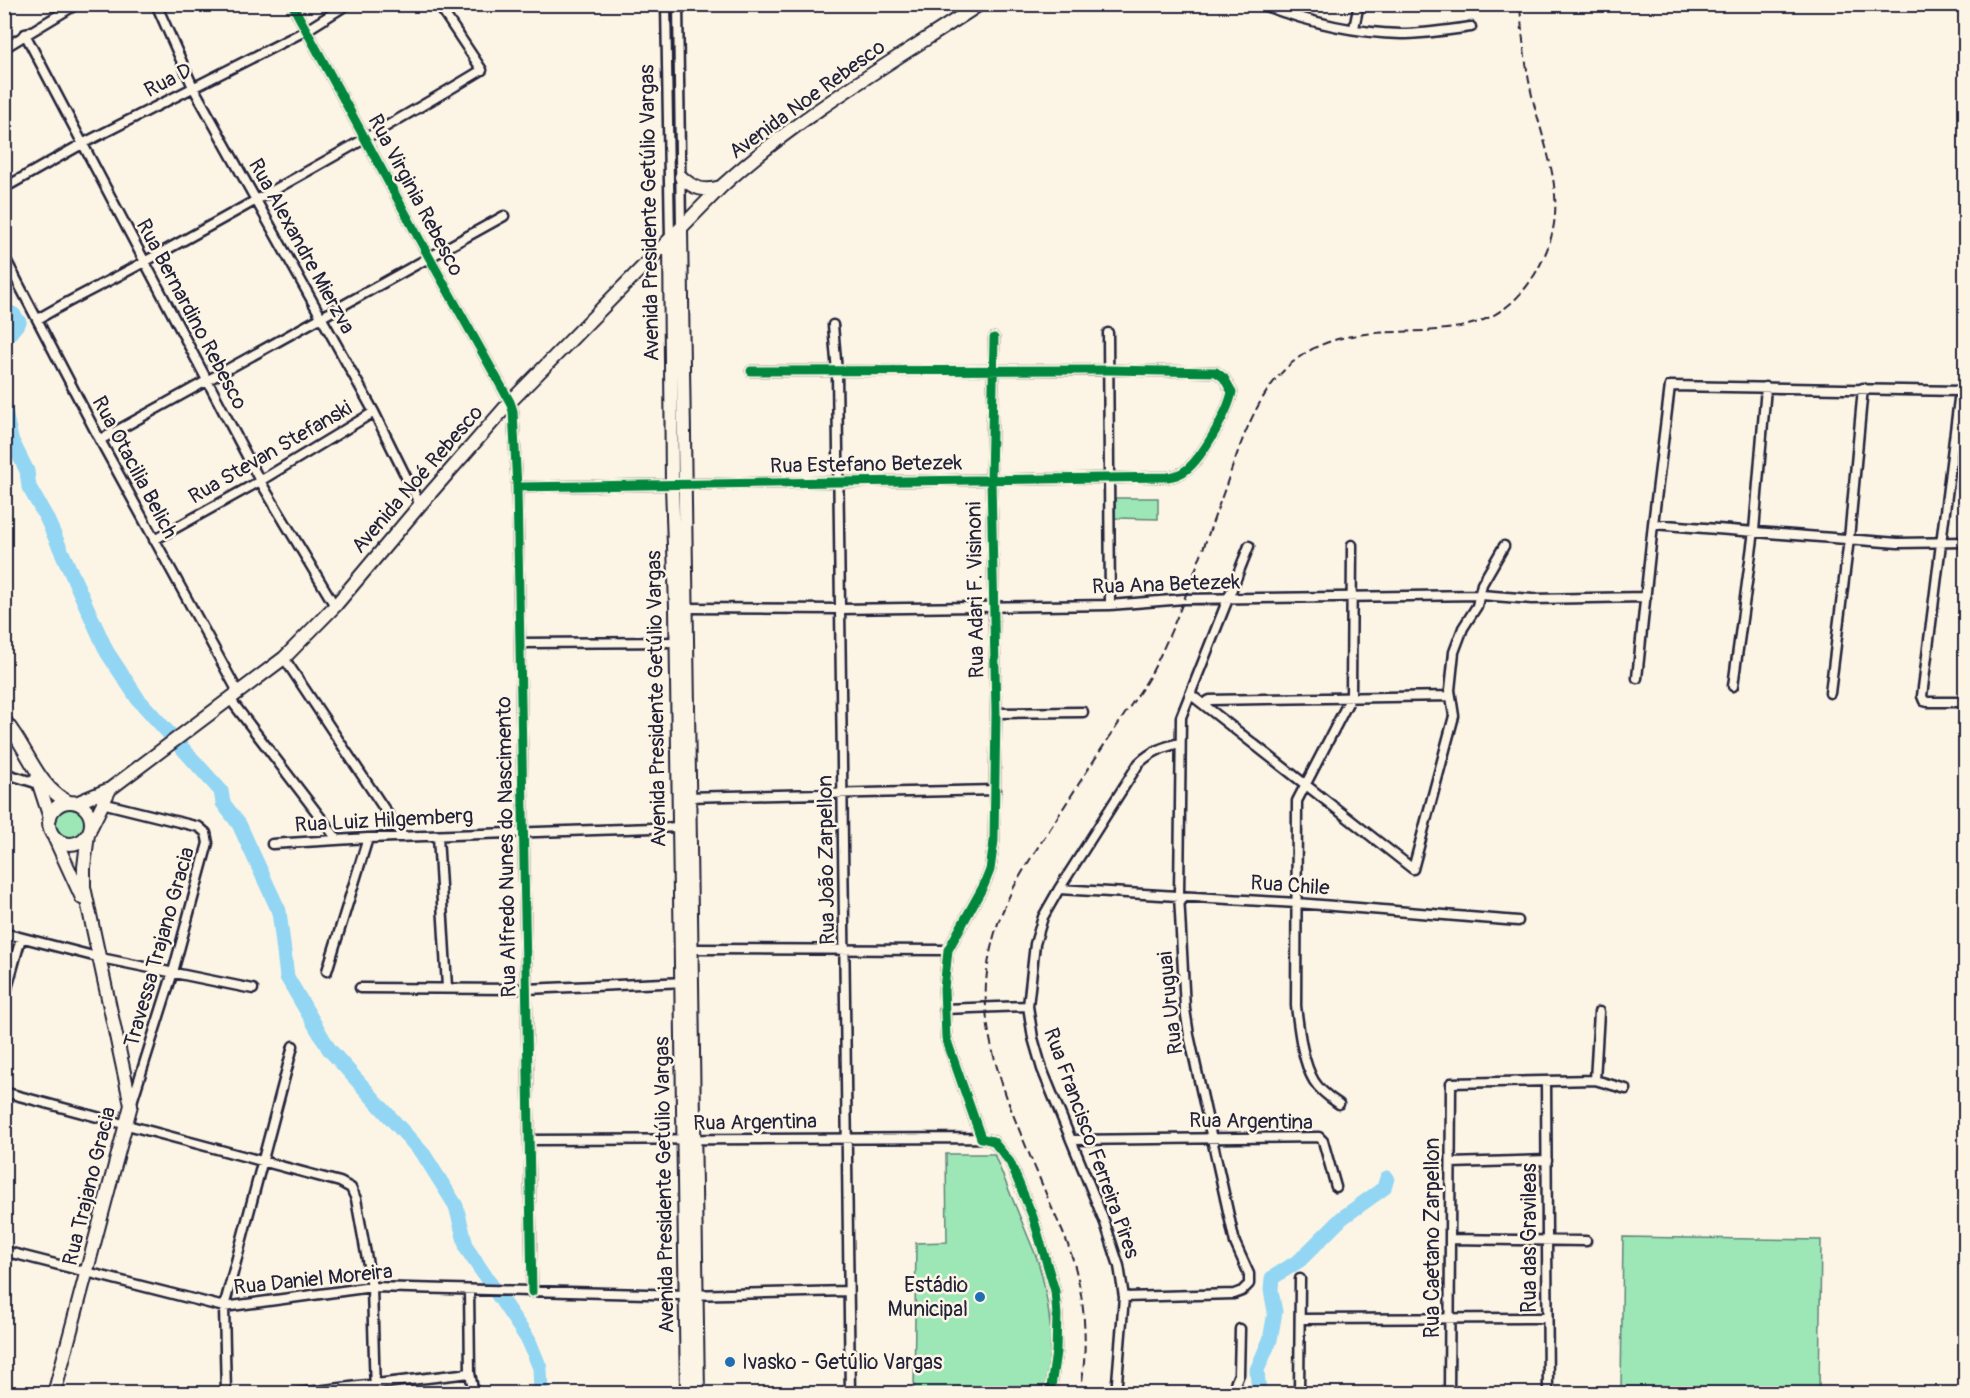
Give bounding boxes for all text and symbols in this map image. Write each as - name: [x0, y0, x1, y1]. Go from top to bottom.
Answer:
- street label: Avenida Noe Rebesco: [724, 34, 891, 165]
- street label: Rua D: [140, 57, 197, 104]
- street label: Avenida Presidente Getúlio Vargas: [633, 64, 666, 362]
- street label: Rua Virginia Rebesco: [362, 110, 470, 281]
- street label: Rua Alexandre Mierzva: [242, 154, 361, 339]
- street label: Rua Bernardino Rebesco: [130, 214, 253, 414]
- street label: Rua Otacilia Belich: [86, 391, 183, 543]
- street label: Rua Stevan Stefanski: [184, 395, 357, 510]
- street label: Avenida Noé Rebesco: [346, 400, 489, 559]
- street label: Rua Estefano Betezek: [770, 449, 963, 480]
- street label: Rua Adari F. Visinoni: [960, 501, 991, 678]
- street label: Avenida Presidente Getúlio Vargas: [640, 550, 673, 848]
- street label: Rua Ana Betezek: [1092, 568, 1241, 601]
- street label: Rua Alfredo Nunes do Nascimento: [490, 696, 523, 998]
- street label: Rua João Zarpellon: [812, 775, 841, 945]
- street label: Rua Luiz Hilgemberg: [294, 802, 474, 839]
- street label: Travessa Trajano Gracia: [118, 844, 201, 1050]
- street label: Rua Chile: [1250, 869, 1331, 902]
- street label: Rua Uruguai: [1152, 950, 1189, 1056]
- street label: Rua Francisco Ferreira Pires: [1037, 1024, 1146, 1263]
- street label: Avenida Presidente Getúlio Vargas: [648, 1036, 681, 1334]
- street label: Rua Trajano Gracia: [57, 1104, 122, 1268]
- street label: Rua Argentina: [1189, 1107, 1313, 1136]
- street label: Rua Argentina: [693, 1108, 817, 1137]
- street label: Rua Caetano Zarpellon: [1419, 1138, 1446, 1338]
- street label: Rua das Gravileas: [1516, 1162, 1543, 1313]
- street label: Rua Daniel Moreira: [232, 1258, 394, 1301]
- place label: Estádio Municipal: [888, 1272, 968, 1323]
- marker: Estádio Municipal: [973, 1290, 987, 1304]
- place label: Ivasko - Getúlio Vargas: [742, 1349, 943, 1376]
- marker: Ivasko - Getúlio Vargas: [723, 1355, 737, 1369]

